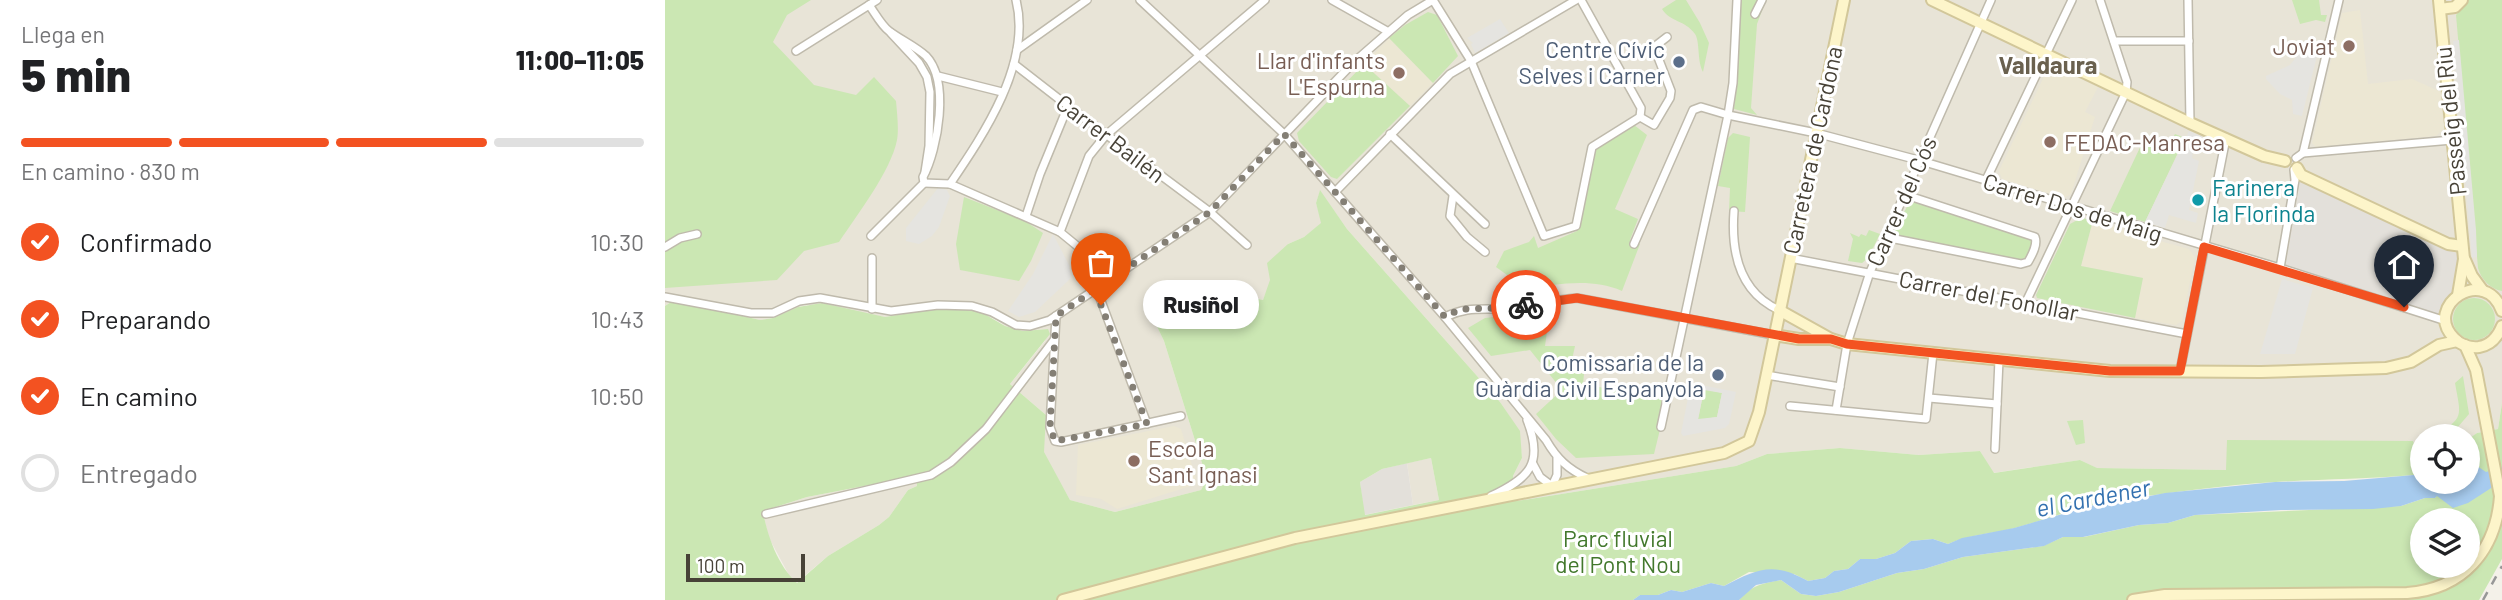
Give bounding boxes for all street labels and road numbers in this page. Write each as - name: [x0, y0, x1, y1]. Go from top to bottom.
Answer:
- street label: Carretera de Cardona: [1776, 44, 1848, 256]
- street label: Passeig del Riu: [2428, 45, 2472, 197]
- street label: Carrer Bailén: [1051, 88, 1171, 188]
- street label: Carrer del Cós: [1860, 132, 1942, 270]
- street label: Carrer Dos de Maig: [1980, 166, 2166, 248]
- street label: Carrer del Fonollar: [1897, 264, 2082, 326]

